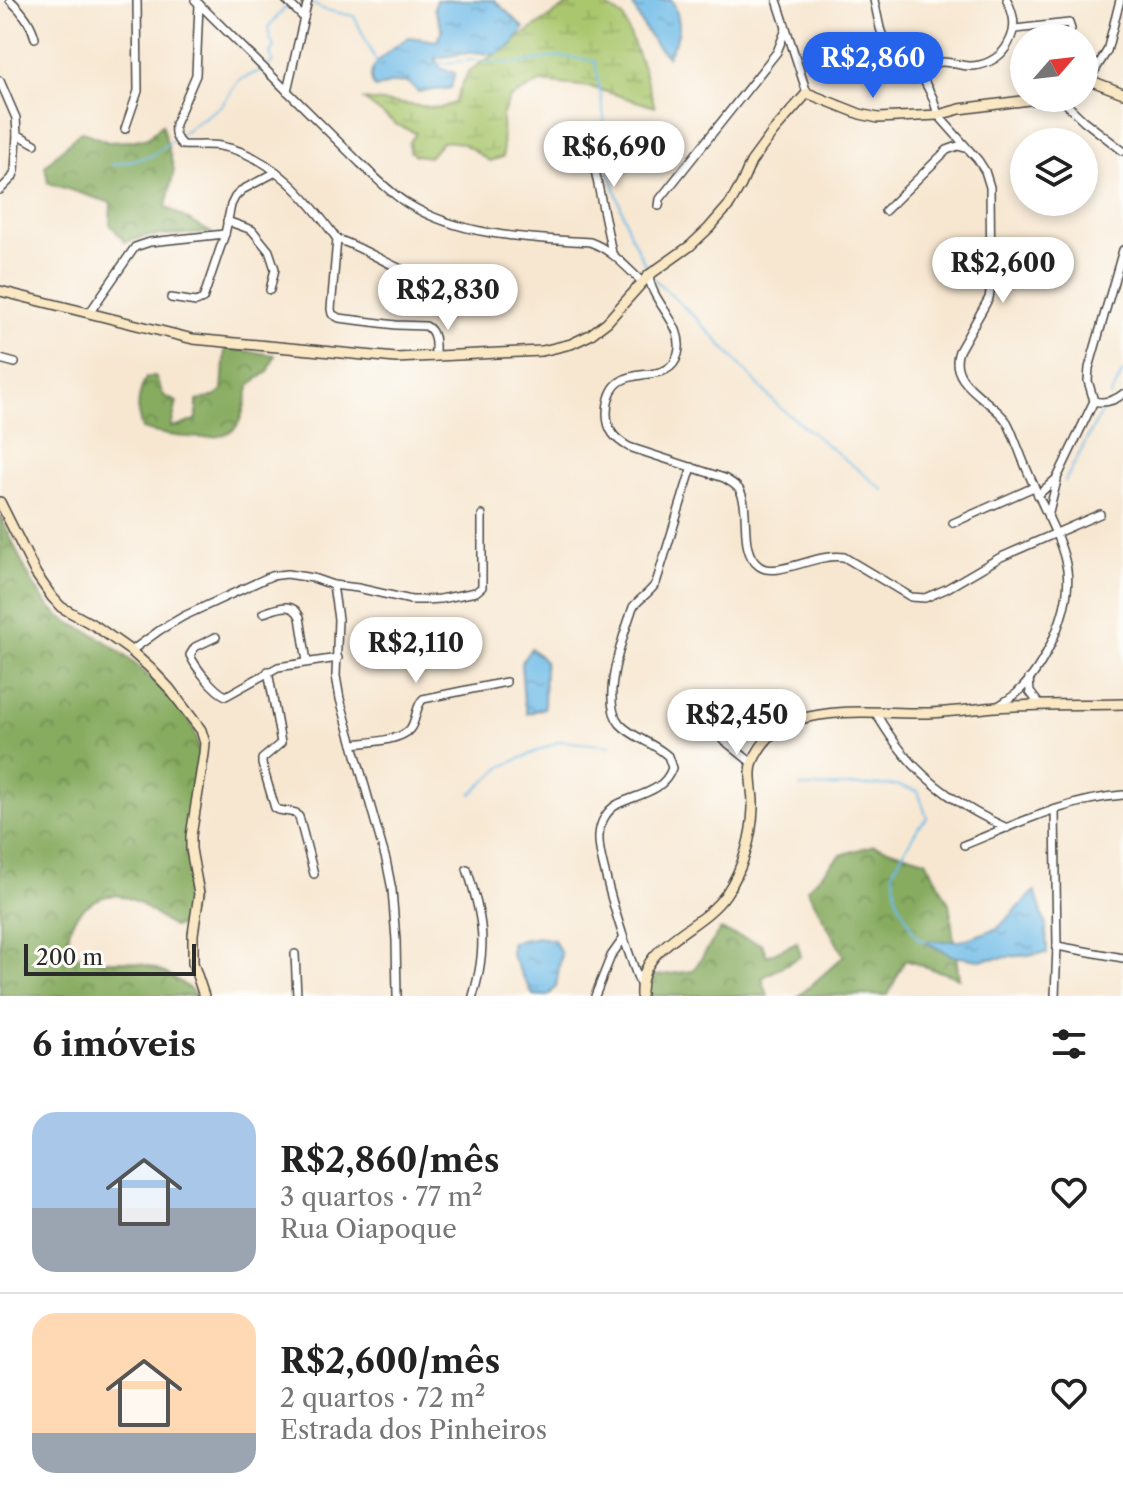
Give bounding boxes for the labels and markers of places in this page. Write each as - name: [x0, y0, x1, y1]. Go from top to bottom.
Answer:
- pin: R$2,860: [799, 32, 947, 100]
- pin: R$6,690: [540, 121, 688, 189]
- pin: R$2,600: [929, 237, 1077, 305]
- pin: R$2,830: [374, 264, 522, 332]
- pin: R$2,110: [342, 617, 490, 685]
- pin: R$2,450: [663, 689, 811, 757]

